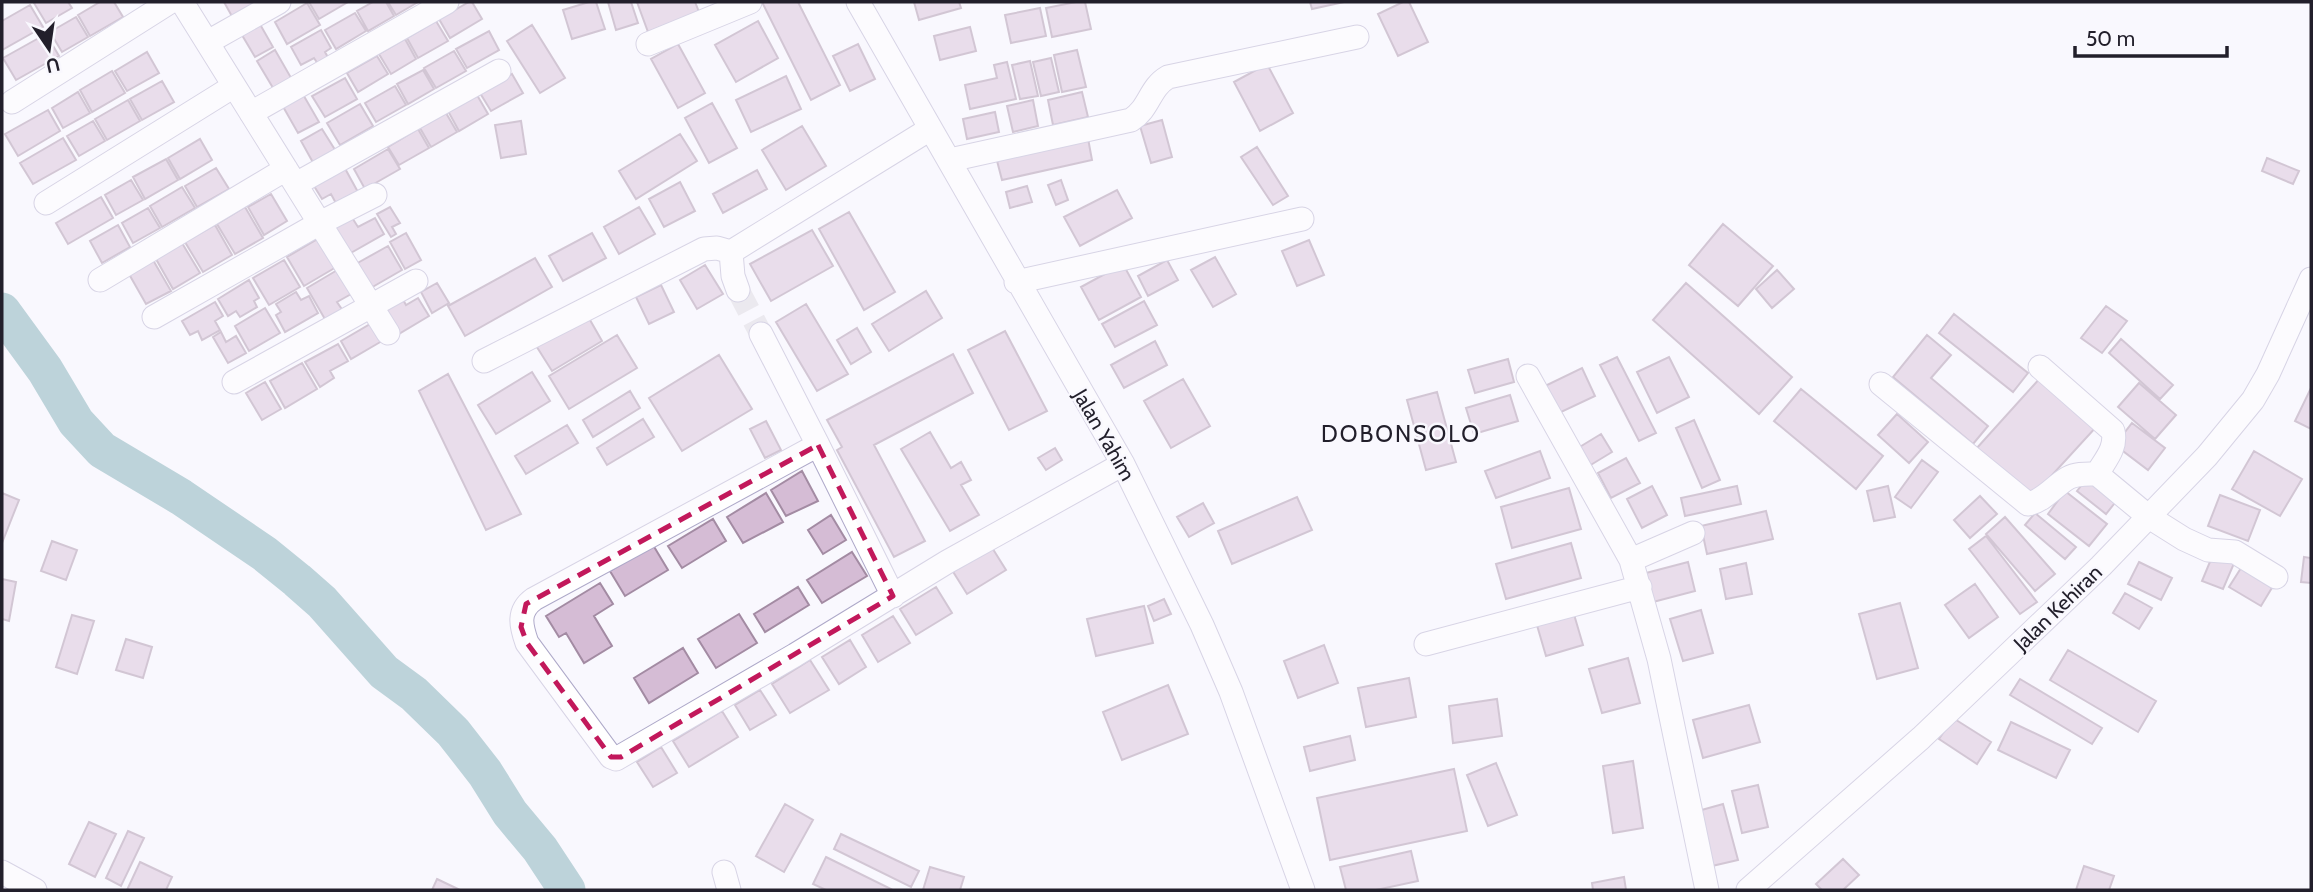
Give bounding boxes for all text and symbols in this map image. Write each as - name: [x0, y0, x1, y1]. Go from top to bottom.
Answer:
- north arrow: [14, 14, 84, 84]
- scale bar: [2075, 14, 2227, 58]
- text: 50 m: [2086, 26, 2135, 51]
- text: U: [43, 52, 62, 78]
- street label: Jalan Yahim: [1068, 384, 1141, 485]
- district label: DOBONSOLO: [1321, 420, 1481, 448]
- street label: Jalan Kehiran: [2008, 559, 2107, 657]

